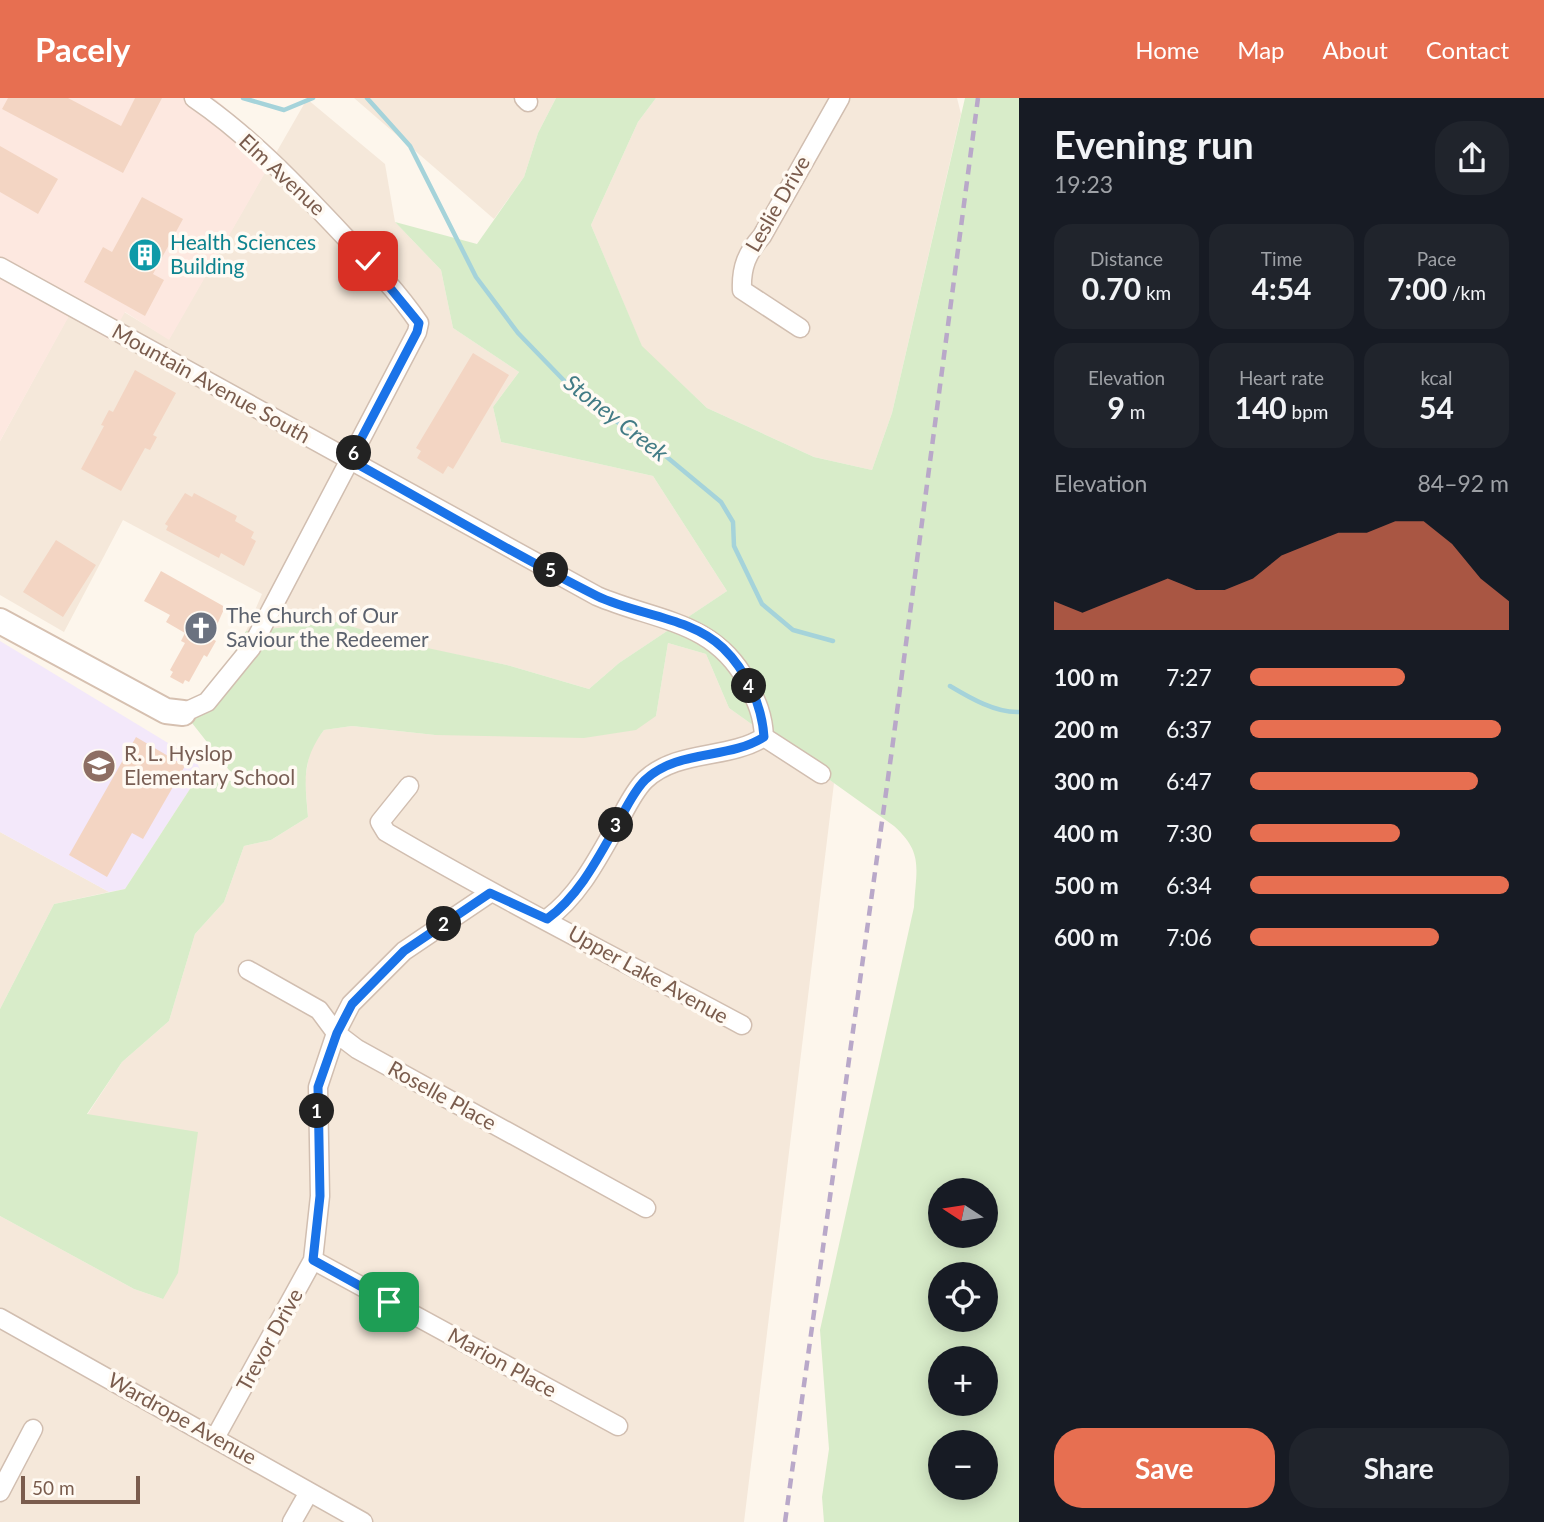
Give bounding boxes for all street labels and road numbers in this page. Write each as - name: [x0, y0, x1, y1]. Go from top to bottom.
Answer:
- street label: Elm Avenue: [235, 128, 331, 220]
- street label: Leslie Drive: [739, 151, 814, 256]
- street label: Mountain Avenue South: [108, 318, 315, 448]
- street label: Upper Lake Avenue: [564, 919, 733, 1028]
- street label: Roselle Place: [384, 1055, 501, 1135]
- street label: Trevor Drive: [230, 1284, 307, 1395]
- street label: Marion Place: [444, 1322, 561, 1402]
- street label: Wardrope Avenue: [104, 1366, 261, 1469]

